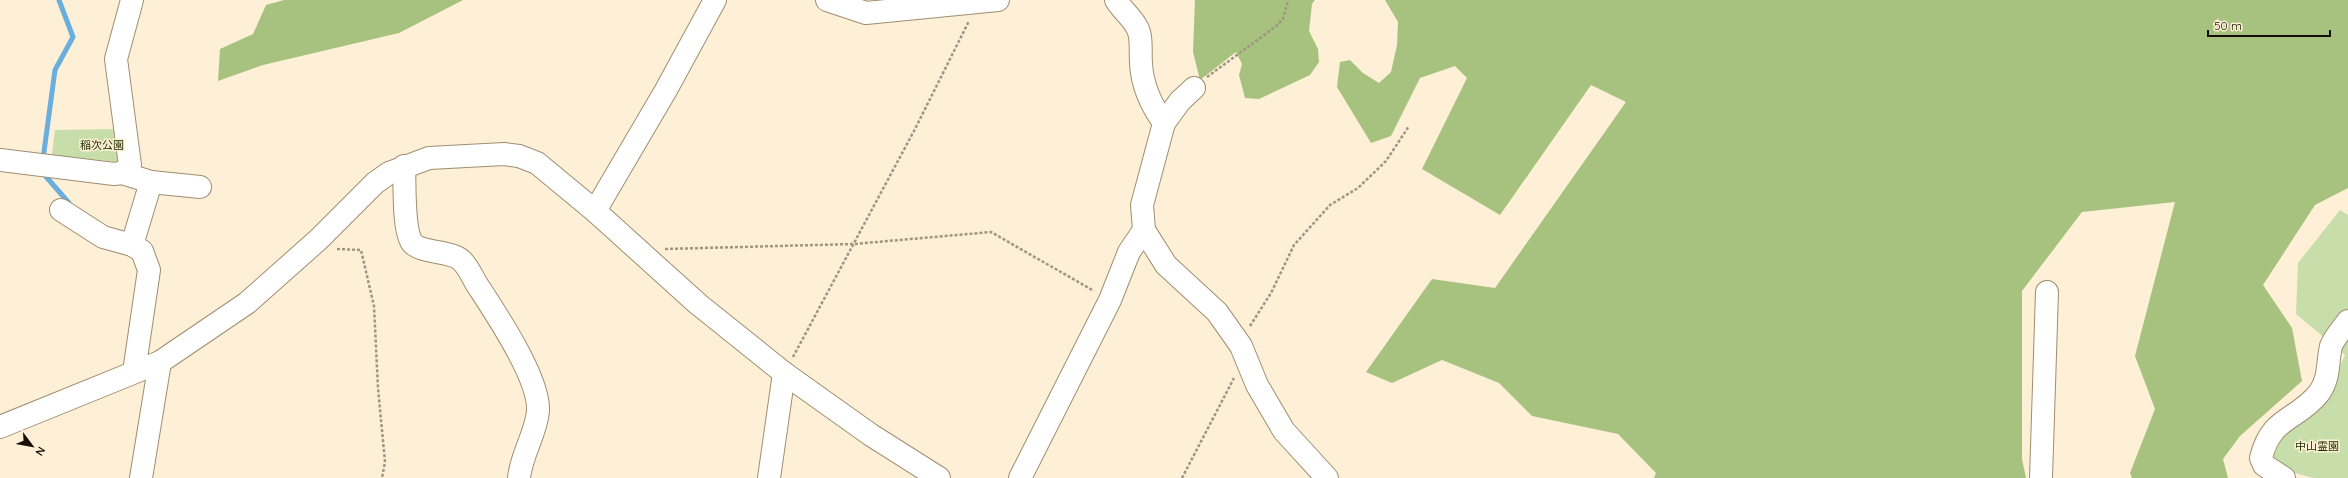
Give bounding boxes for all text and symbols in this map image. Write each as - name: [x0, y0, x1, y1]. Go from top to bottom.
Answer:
- scale bar: [2208, 12, 2330, 38]
- text: 50 m: [2214, 18, 2242, 33]
- park label: 稲次公園: [80, 138, 124, 152]
- north arrow: [12, 426, 52, 466]
- park label: 中山霊園: [2295, 439, 2339, 453]
- text: N: [32, 444, 49, 458]

